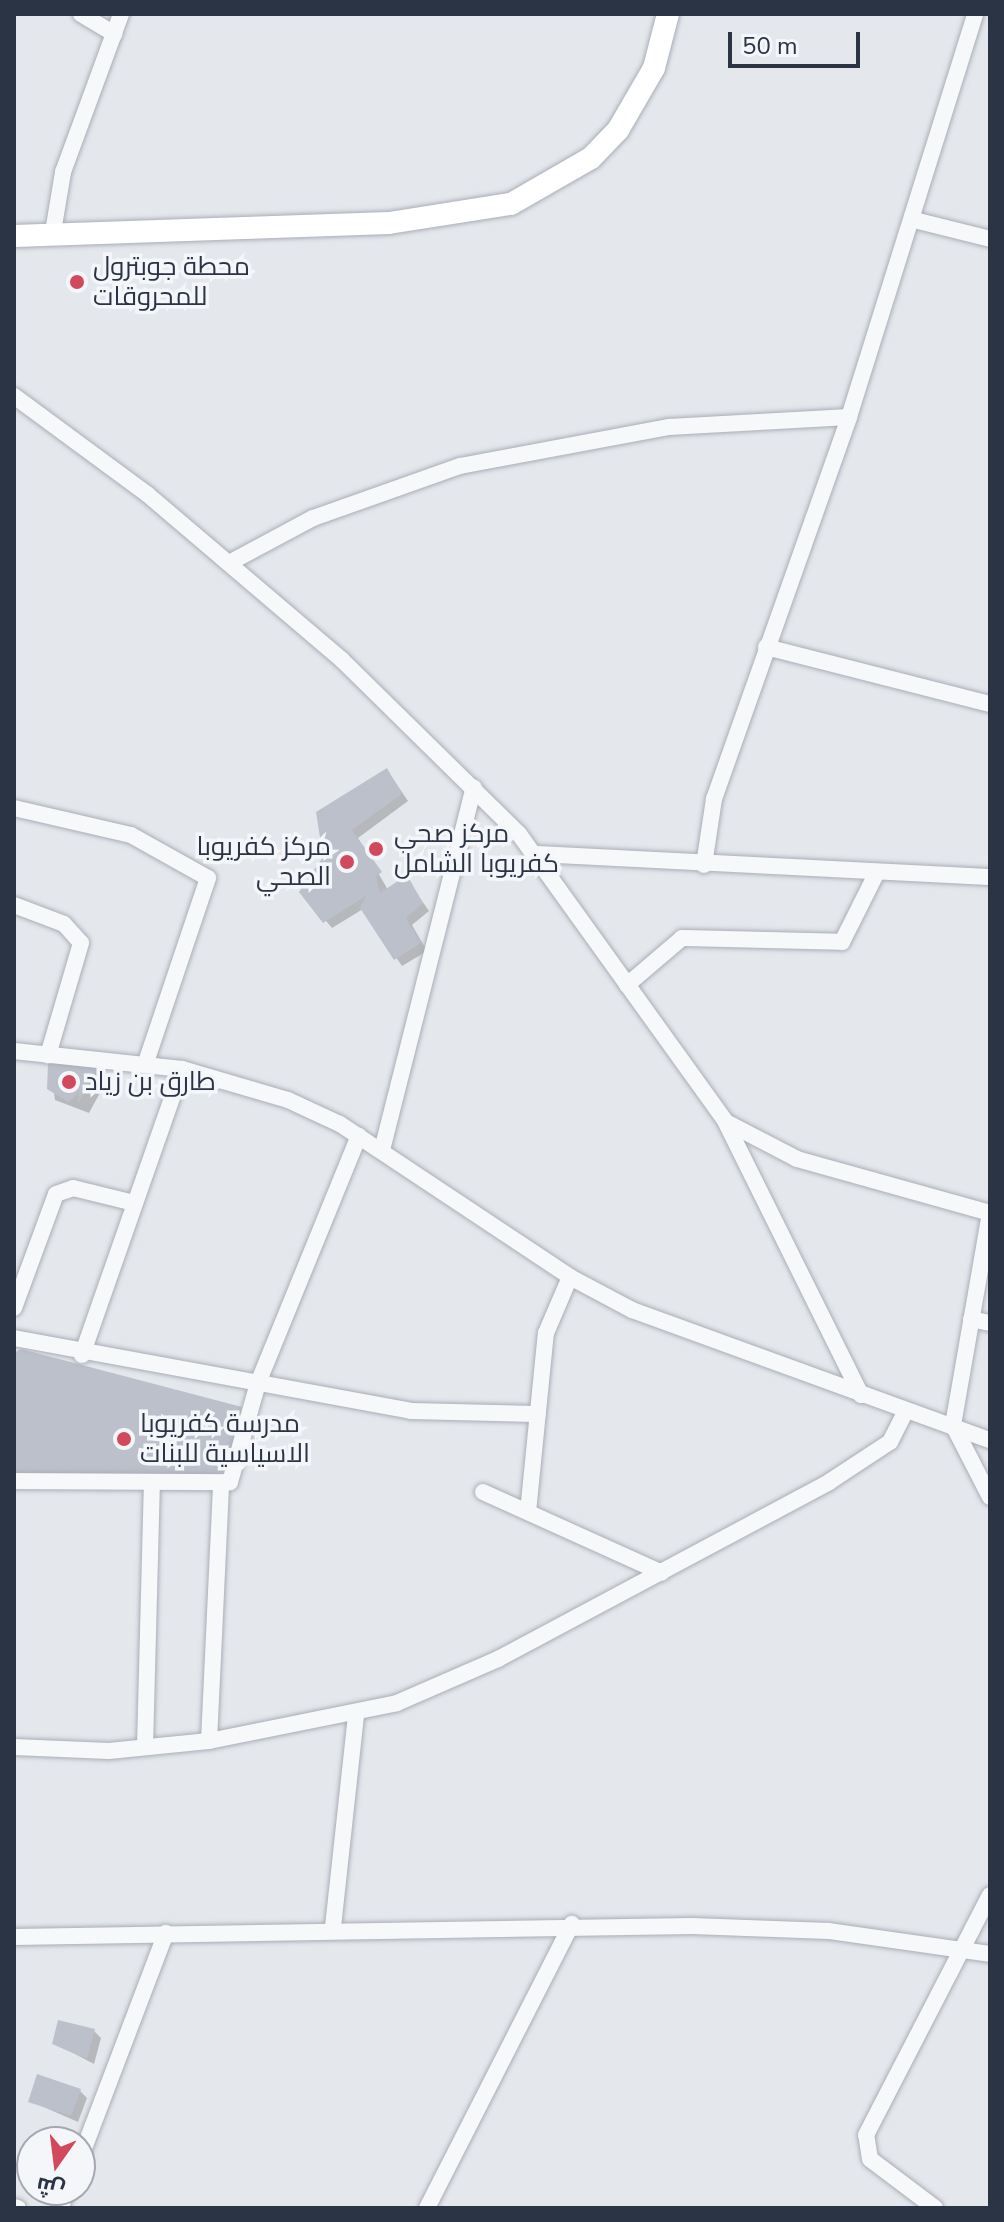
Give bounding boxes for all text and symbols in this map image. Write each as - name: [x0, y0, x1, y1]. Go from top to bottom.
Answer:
- scale bar: [732, 16, 864, 66]
- text: 50 m: [742, 30, 798, 62]
- place label: محطة جوبترول للمحروقات: [93, 251, 250, 312]
- marker: محطة جوبترول للمحروقات: [68, 273, 86, 291]
- place label: مركز صحي كفريوبا الشامل: [394, 818, 559, 880]
- place label: مركز كفريوبا الصحي: [196, 831, 331, 892]
- marker: مركز صحي كفريوبا الشامل: [365, 838, 387, 860]
- marker: مركز كفريوبا الصحي: [338, 853, 356, 871]
- place label: طارق بن زياد: [85, 1066, 216, 1098]
- marker: طارق بن زياد: [60, 1073, 78, 1091]
- place label: مدرسة كفريوبا الاسياسية للبنات: [140, 1408, 310, 1470]
- marker: مدرسة كفريوبا الاسياسية للبنات: [115, 1430, 133, 1448]
- north arrow: [16, 2126, 96, 2206]
- text: ش: [33, 2169, 68, 2205]

